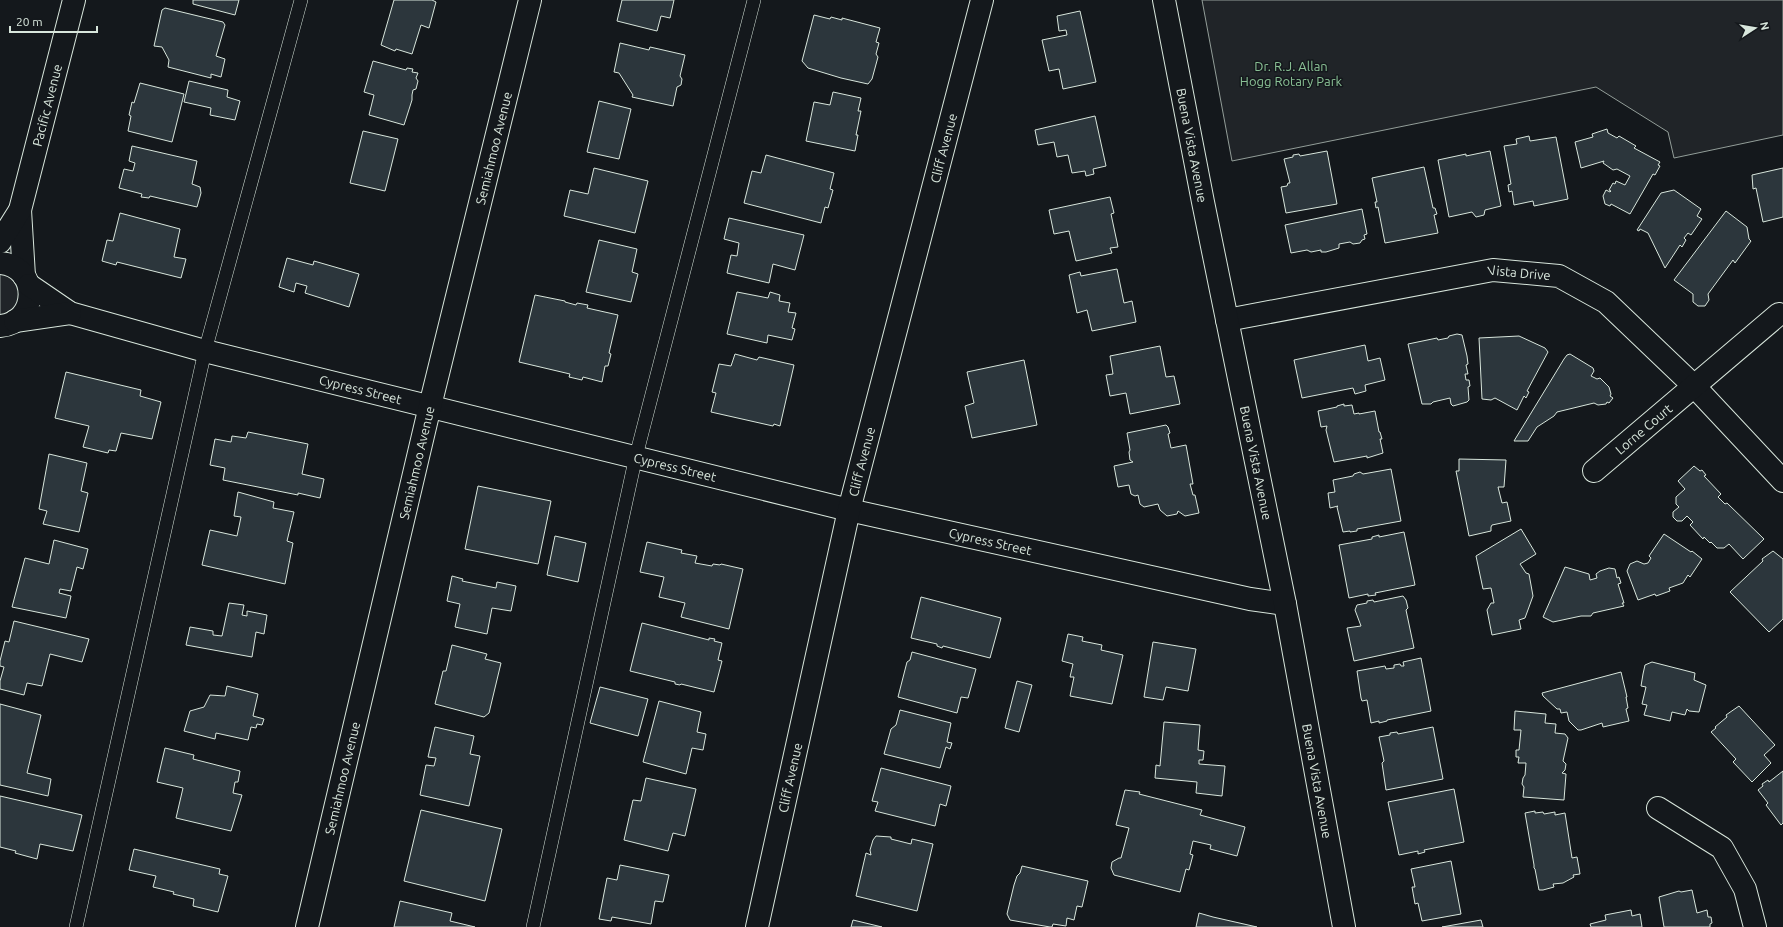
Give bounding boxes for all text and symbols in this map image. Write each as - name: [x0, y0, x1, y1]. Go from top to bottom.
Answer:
- scale bar: [10, 8, 97, 34]
- north arrow: [1735, 8, 1775, 48]
- text: 20 m: [16, 15, 43, 28]
- text: N: [1758, 21, 1772, 31]
- park label: Dr. R.J. Allan Hogg Rotary Park: [1240, 59, 1343, 88]
- street label: Pacific Avenue: [30, 62, 64, 148]
- street label: Buena Vista Avenue: [1174, 87, 1210, 204]
- street label: Semiahmoo Avenue: [473, 90, 514, 206]
- street label: Cliff Avenue: [928, 112, 959, 184]
- street label: Vista Drive: [1487, 262, 1551, 282]
- street label: Cypress Street: [318, 372, 403, 406]
- street label: Lorne Court: [1612, 401, 1675, 457]
- street label: Semiahmoo Avenue: [396, 405, 437, 521]
- street label: Buena Vista Avenue: [1238, 405, 1275, 521]
- street label: Cliff Avenue: [846, 425, 877, 498]
- street label: Cypress Street: [632, 450, 718, 484]
- street label: Cypress Street: [948, 525, 1033, 557]
- street label: Semiahmoo Avenue: [322, 720, 362, 836]
- street label: Buena Vista Avenue: [1300, 723, 1335, 839]
- street label: Cliff Avenue: [775, 741, 804, 814]

